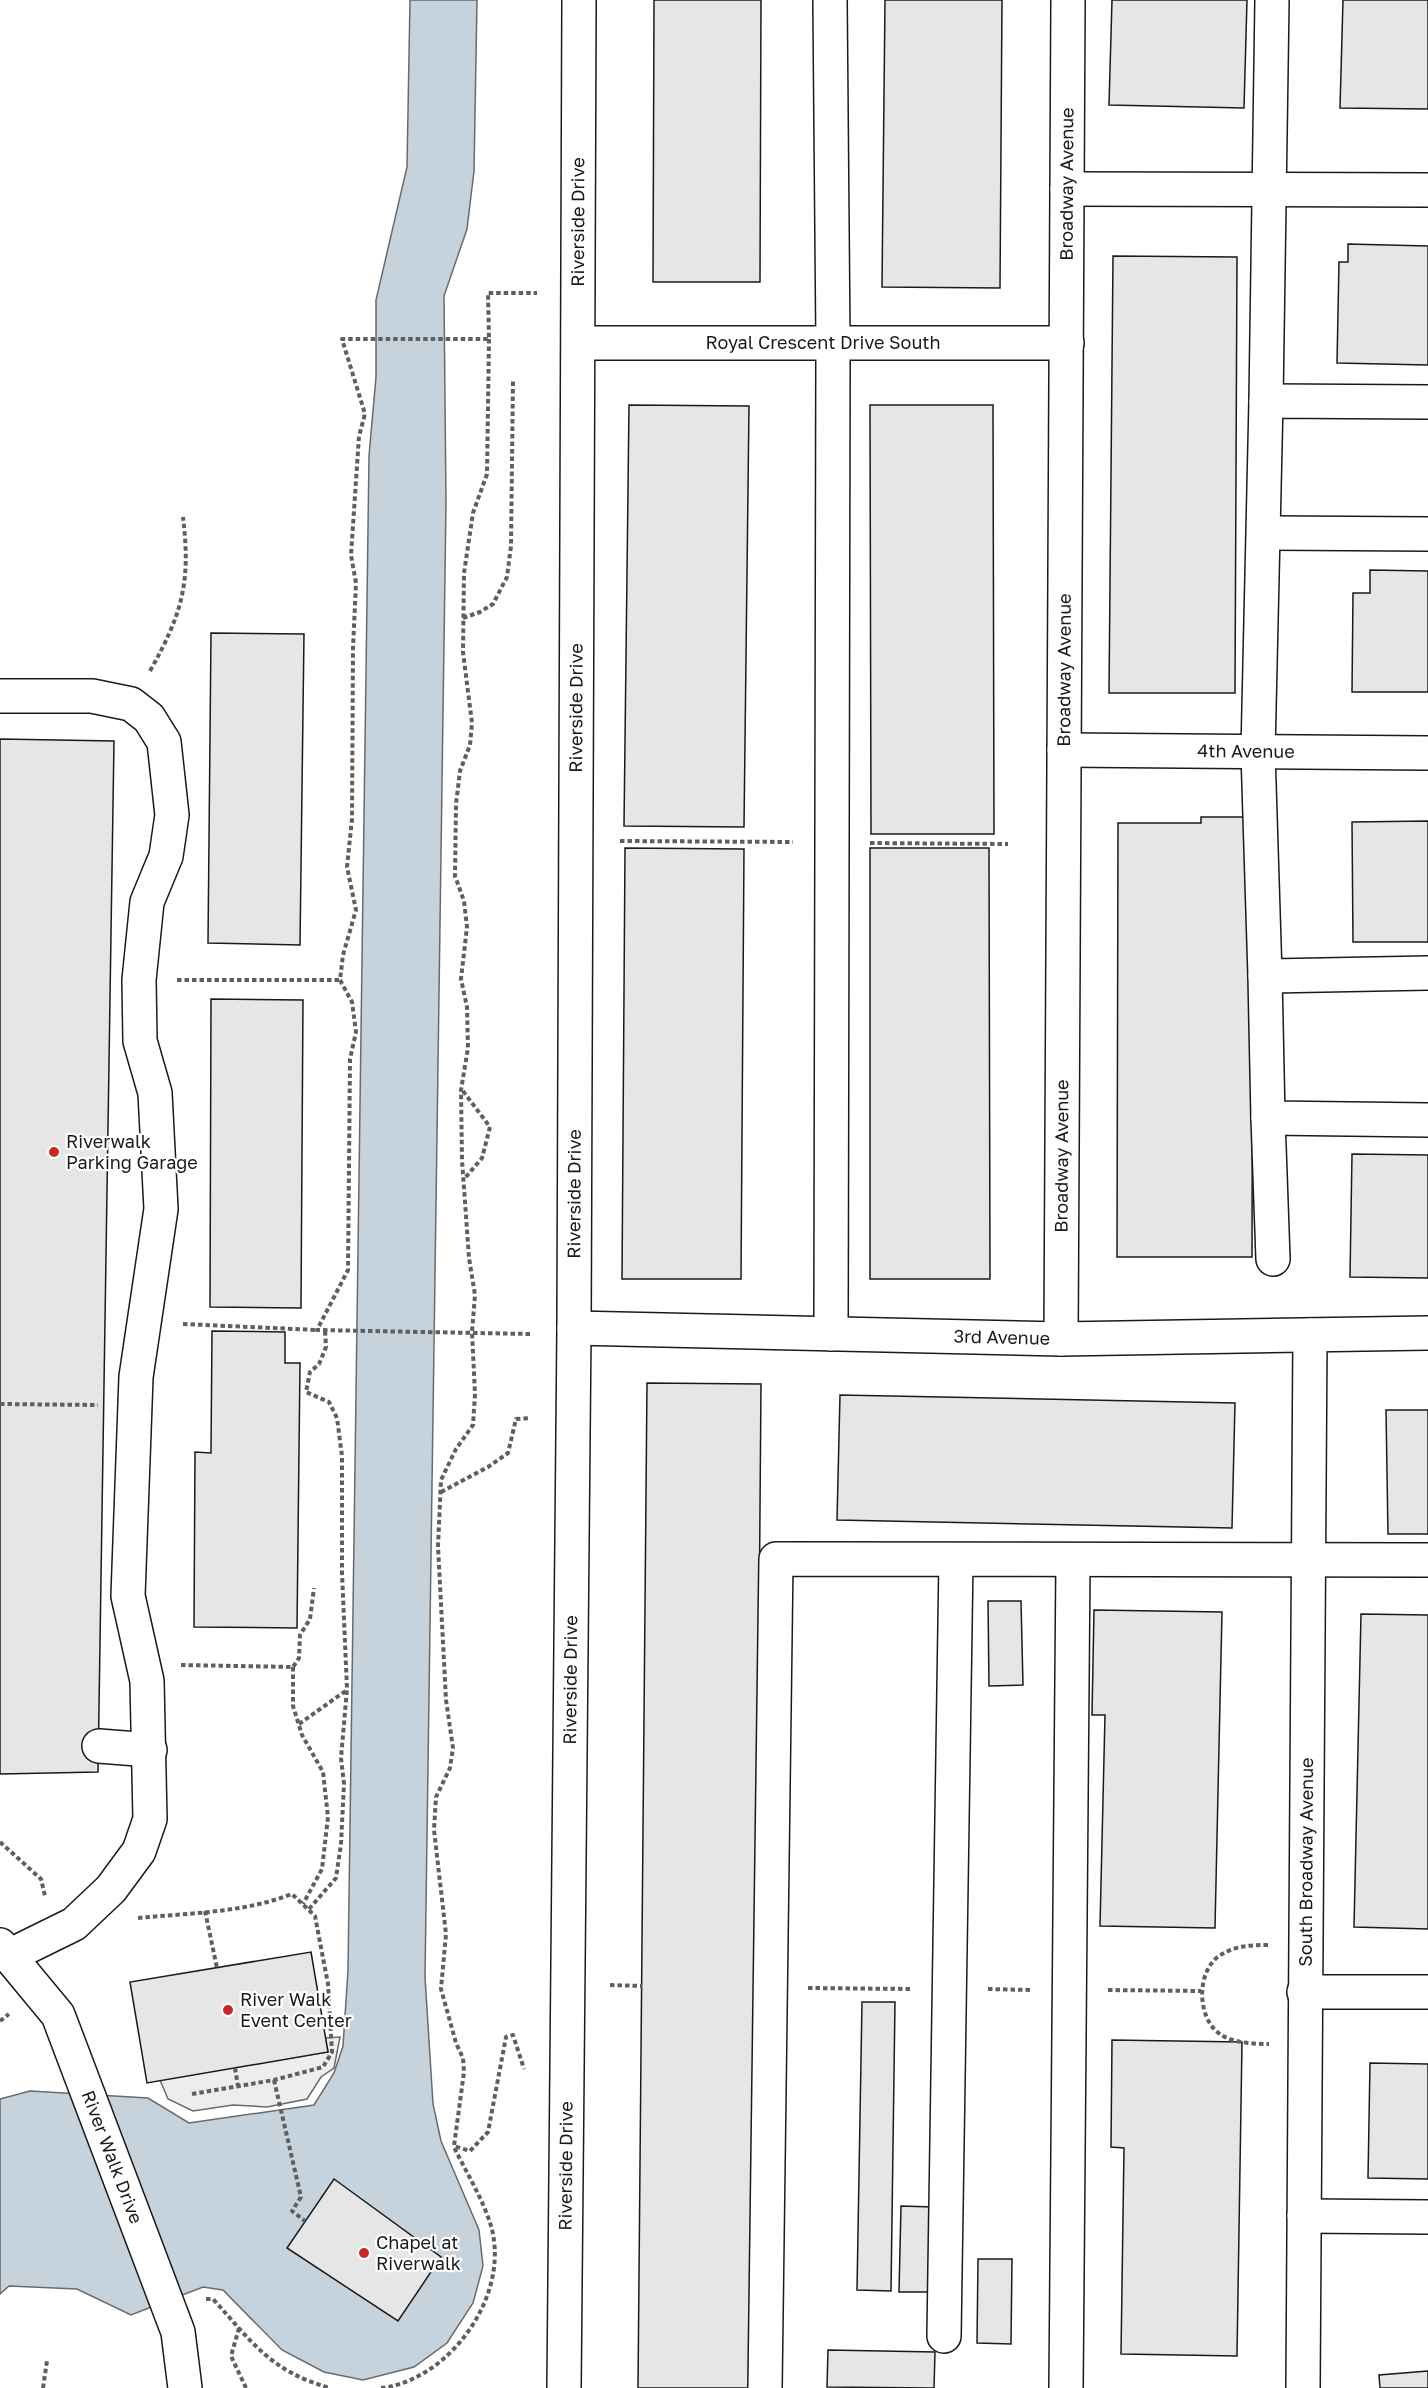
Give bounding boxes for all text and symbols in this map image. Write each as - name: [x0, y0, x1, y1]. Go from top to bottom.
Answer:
- street label: Broadway Avenue: [1055, 107, 1077, 261]
- street label: Riverside Drive: [566, 157, 588, 287]
- street label: Royal Crescent Drive South: [705, 331, 941, 353]
- street label: Broadway Avenue: [1052, 593, 1075, 747]
- street label: Riverside Drive: [564, 643, 587, 773]
- street label: 4th Avenue: [1197, 739, 1295, 762]
- street label: Broadway Avenue: [1050, 1079, 1072, 1233]
- street label: Riverside Drive: [562, 1129, 585, 1259]
- place label: Riverwalk Parking Garage: [66, 1130, 198, 1173]
- marker: Riverwalk Parking Garage: [47, 1145, 61, 1159]
- street label: 3rd Avenue: [953, 1325, 1050, 1349]
- street label: Riverside Drive: [558, 1615, 581, 1745]
- street label: South Broadway Avenue: [1294, 1757, 1317, 1967]
- place label: River Walk Event Center: [240, 1988, 352, 2031]
- marker: River Walk Event Center: [221, 2003, 235, 2017]
- street label: River Walk Drive: [78, 2087, 148, 2227]
- street label: Riverside Drive: [553, 2101, 577, 2231]
- place label: Chapel at Riverwalk: [376, 2231, 461, 2274]
- marker: Chapel at Riverwalk: [357, 2246, 371, 2260]

